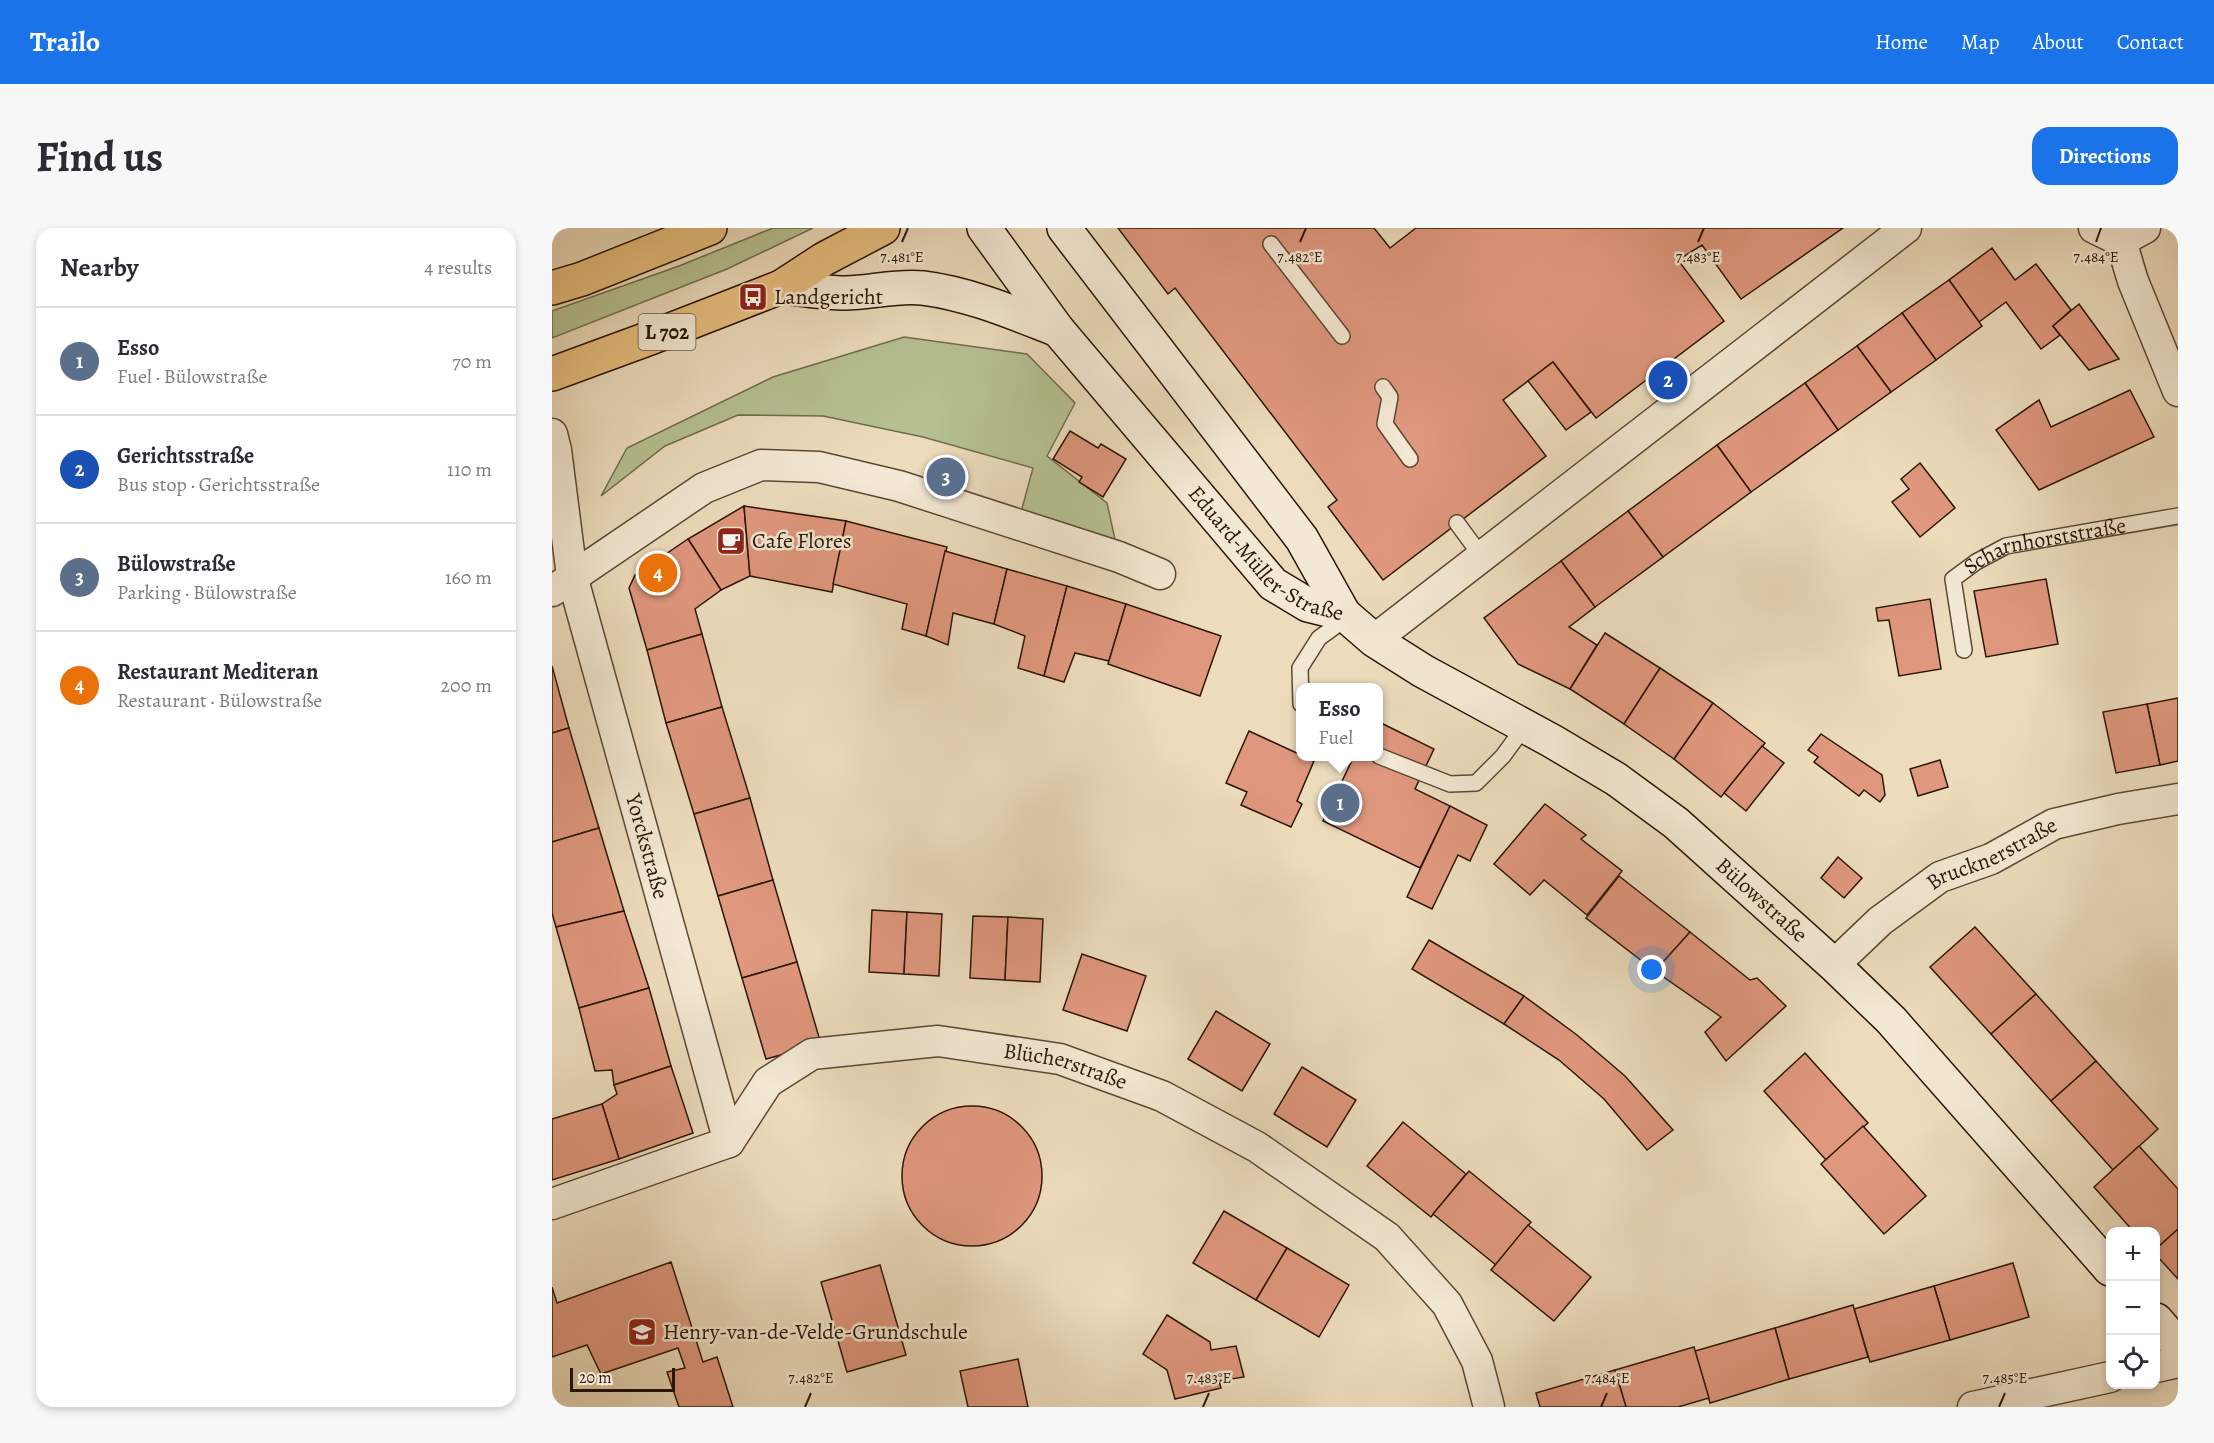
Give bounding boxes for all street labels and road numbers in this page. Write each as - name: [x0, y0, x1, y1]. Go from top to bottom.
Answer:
- road number: L 702: [638, 314, 696, 350]
- street label: Eduard-Müller-Straße: [1181, 479, 1347, 628]
- street label: Scharnhorststraße: [1957, 510, 2128, 581]
- street label: Yorckstraße: [618, 789, 676, 902]
- street label: Brucknerstraße: [1920, 810, 2063, 897]
- street label: Bülowstraße: [1709, 851, 1814, 949]
- street label: Blücherstraße: [1002, 1036, 1131, 1097]

